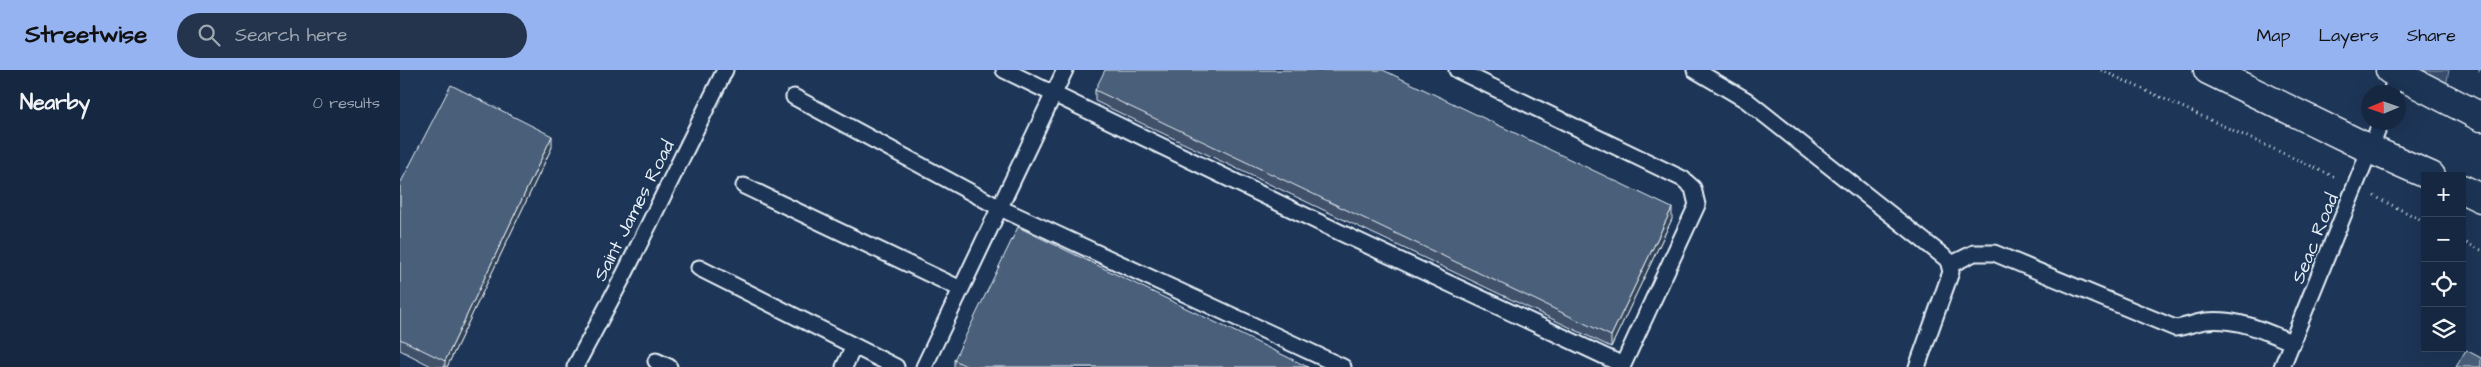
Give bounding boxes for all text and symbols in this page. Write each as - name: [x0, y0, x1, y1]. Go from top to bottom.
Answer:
- search box: [177, 13, 527, 58]
- text: Streetwise: [25, 18, 147, 52]
- icon: search: [195, 21, 223, 49]
- text: Search here: [235, 22, 347, 49]
- text: Map: [2256, 23, 2290, 48]
- text: Layers: [2318, 23, 2379, 48]
- text: Share: [2407, 23, 2456, 48]
- north arrow: [2361, 85, 2406, 130]
- text: Nearby: [20, 88, 90, 117]
- text: 0 results: [313, 92, 380, 114]
- street label: Saint James Road: [587, 135, 682, 286]
- map controls: [2421, 172, 2466, 352]
- button: +: [2421, 172, 2466, 217]
- street label: Seac Road: [2285, 189, 2346, 288]
- button: −: [2421, 217, 2466, 262]
- button: locate: [2421, 262, 2466, 307]
- button: layers: [2421, 307, 2466, 352]

